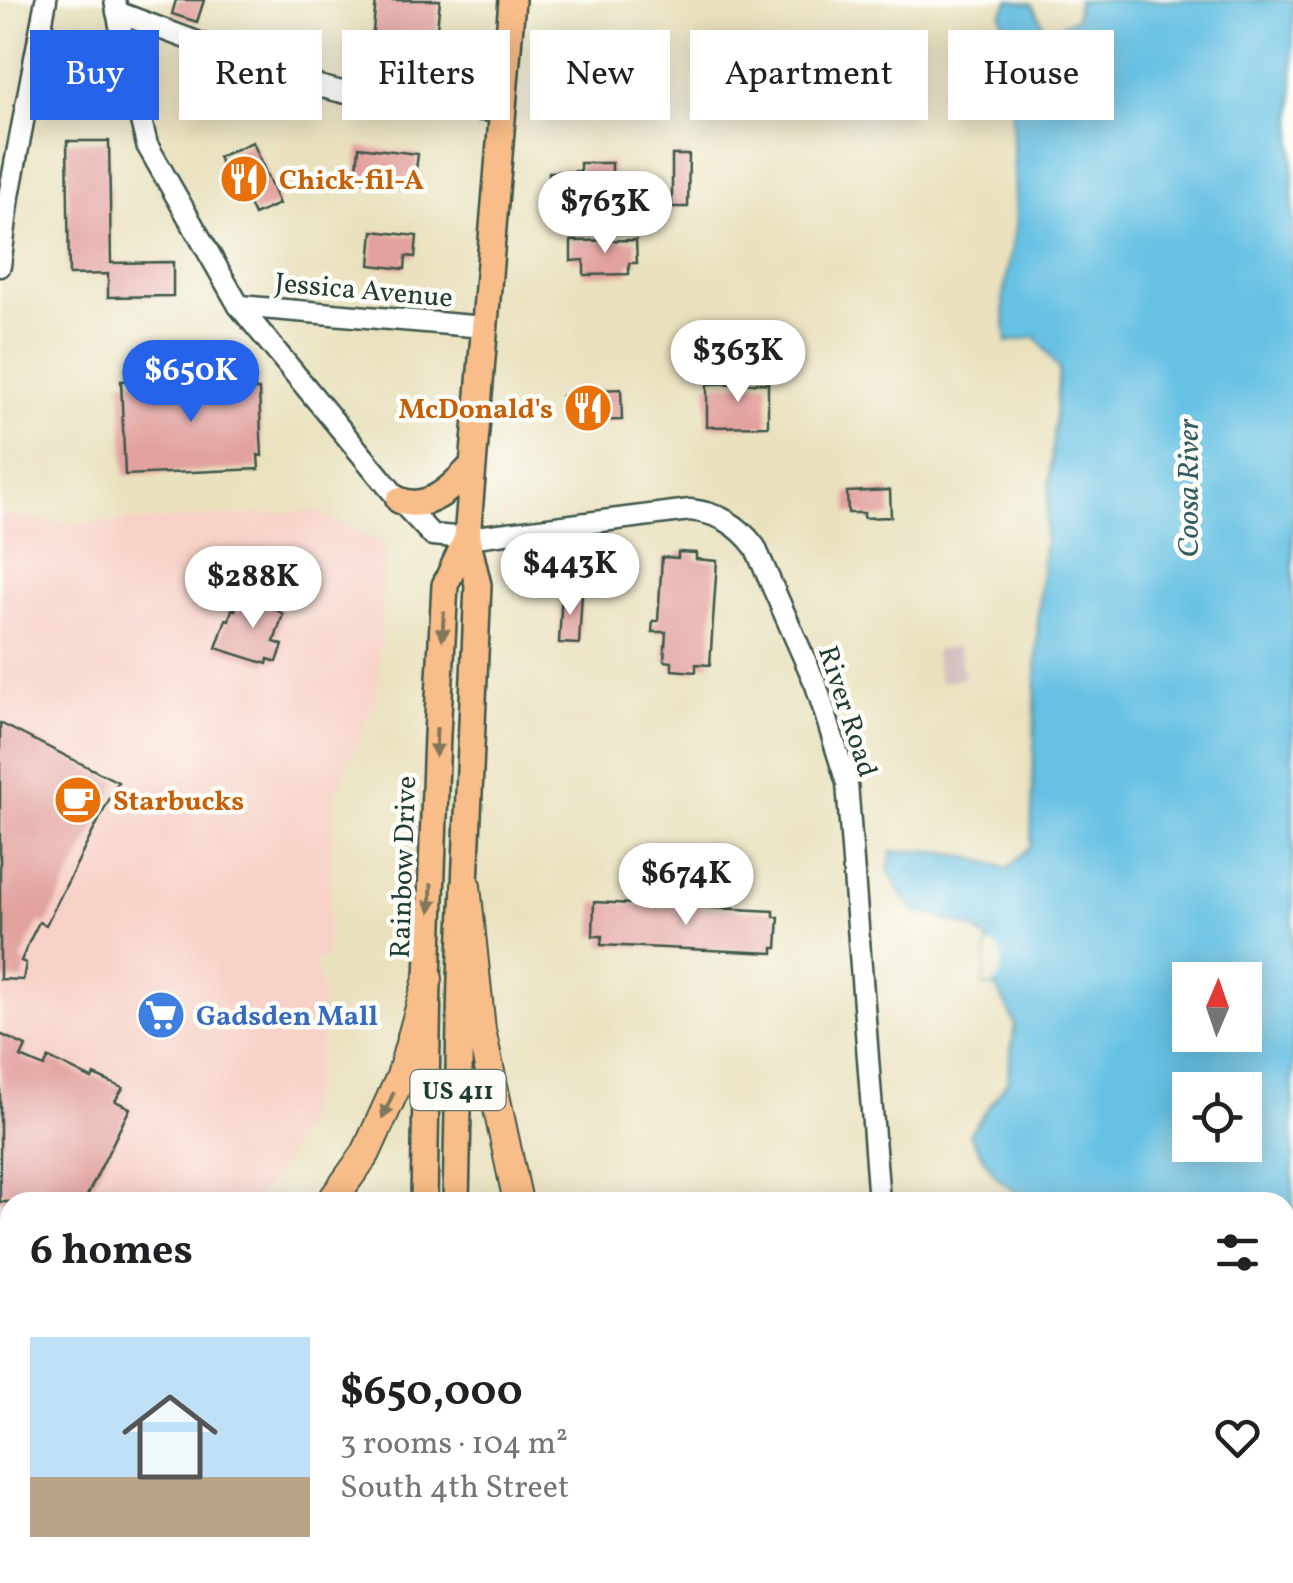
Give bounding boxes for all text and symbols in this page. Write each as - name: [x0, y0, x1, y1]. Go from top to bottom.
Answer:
- chip: Buy: [30, 30, 159, 120]
- chip: Rent: [179, 30, 322, 120]
- chip: Filters: [342, 30, 510, 120]
- chip: New: [530, 30, 670, 120]
- chip: Apartment: [690, 30, 928, 120]
- chip: House: [948, 30, 1114, 120]
- restaurant icon: Chick-fil-A: [218, 153, 270, 205]
- place label: Chick-fil-A: [279, 162, 424, 201]
- pin: $763K: [535, 171, 675, 256]
- text: $763K: [560, 181, 650, 225]
- street label: Jessica Avenue: [273, 264, 454, 319]
- pin: $363K: [668, 320, 808, 405]
- text: $363K: [692, 330, 784, 374]
- pin: $650K: [121, 340, 261, 425]
- text: $650K: [144, 350, 238, 394]
- restaurant icon: McDonald's: [562, 382, 614, 434]
- place label: McDonald's: [399, 391, 553, 430]
- water label: Coosa River: [1169, 418, 1211, 557]
- pin: $443K: [500, 533, 640, 618]
- text: $443K: [522, 543, 618, 587]
- pin: $288K: [183, 546, 323, 631]
- text: $288K: [207, 556, 299, 600]
- one-way arrow: [435, 610, 451, 642]
- street label: River Road: [807, 641, 886, 782]
- one-way arrow: [428, 726, 444, 758]
- cafe icon: Starbucks: [52, 774, 104, 826]
- street label: Rainbow Drive: [382, 775, 427, 959]
- place label: Starbucks: [113, 783, 244, 822]
- pin: $674K: [616, 843, 756, 928]
- text: $674K: [641, 853, 731, 897]
- one-way arrow: [422, 883, 438, 915]
- north arrow: [1172, 962, 1262, 1052]
- map controls: [1172, 962, 1262, 1162]
- supermarket icon: Gadsden Mall: [135, 989, 187, 1041]
- place label: Gadsden Mall: [196, 998, 378, 1037]
- road number: US 411: [410, 1070, 506, 1110]
- button: locate: [1172, 1072, 1262, 1162]
- one-way arrow: [380, 1090, 396, 1120]
- text: 6 homes: [30, 1223, 193, 1282]
- icon: filters: [1210, 1225, 1265, 1280]
- text: $650,000: [340, 1364, 523, 1423]
- icon: home: [110, 1377, 230, 1497]
- icon: heart: [1210, 1410, 1265, 1465]
- text: 3 rooms · 104 m²: [340, 1423, 568, 1467]
- text: South 4th Street: [340, 1467, 569, 1511]

